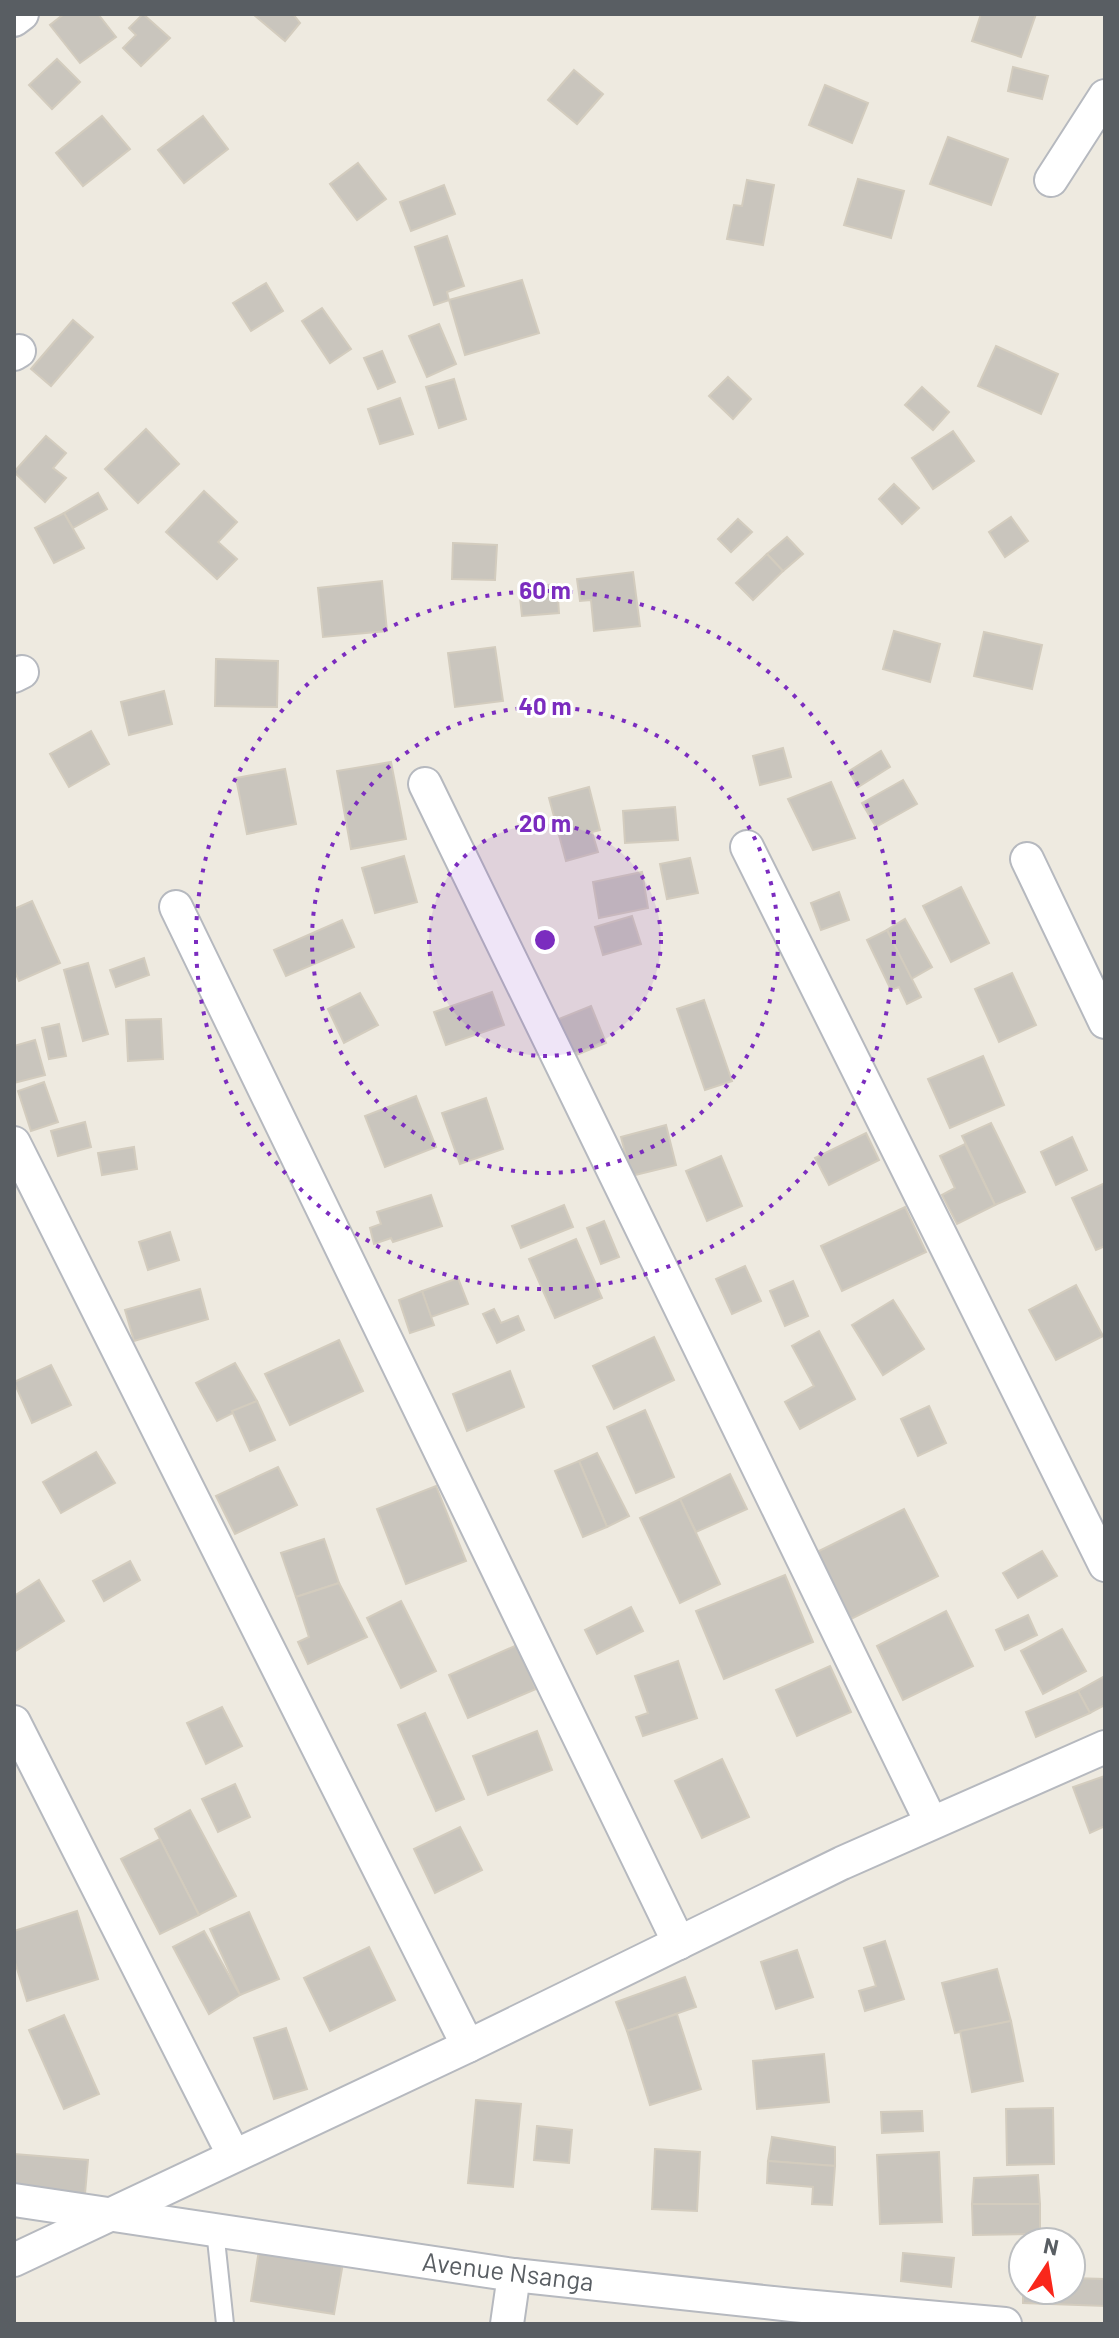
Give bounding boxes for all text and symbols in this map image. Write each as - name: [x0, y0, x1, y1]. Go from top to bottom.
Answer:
- text: 60 m: [519, 575, 571, 604]
- text: 40 m: [518, 691, 572, 720]
- text: 20 m: [519, 808, 571, 837]
- centre of rings: [531, 926, 559, 954]
- north arrow: [1007, 2226, 1087, 2306]
- text: N: [1042, 2231, 1061, 2260]
- street label: Avenue Nsanga: [421, 2245, 596, 2296]

